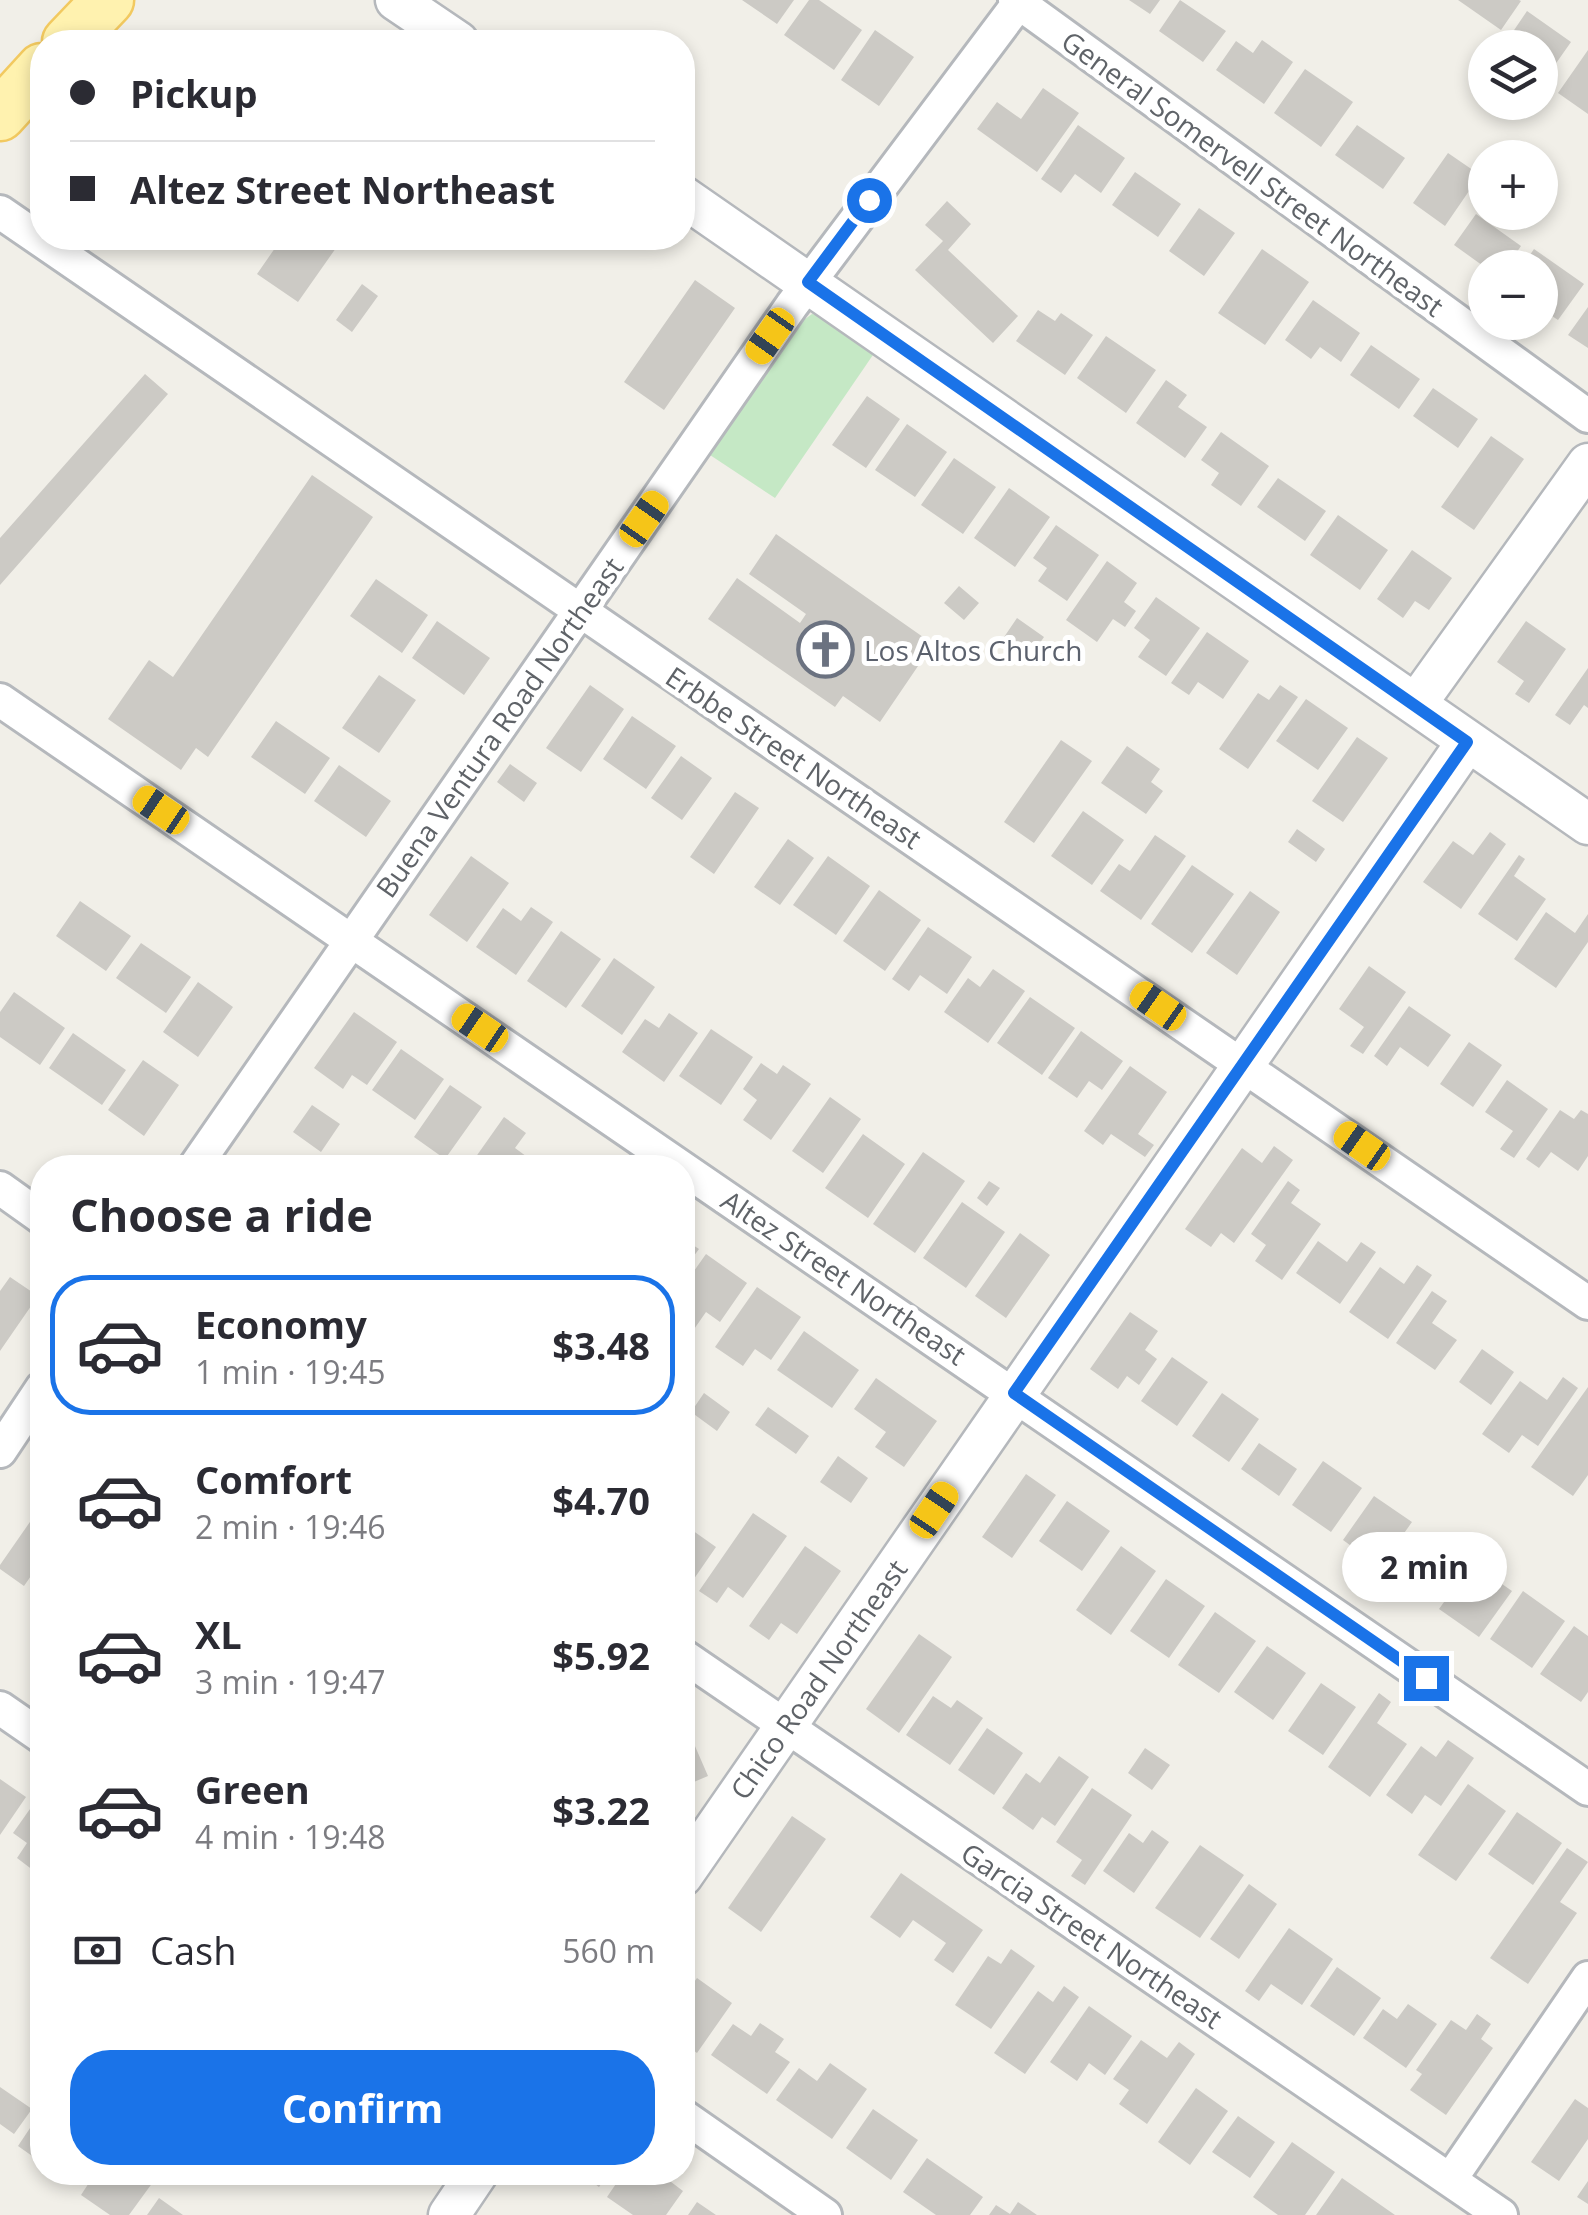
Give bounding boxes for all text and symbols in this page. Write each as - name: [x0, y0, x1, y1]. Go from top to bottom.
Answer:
- street label: General Somervell Street Northeast: [1054, 21, 1452, 325]
- map controls: [1468, 30, 1558, 340]
- button: layers: [1468, 30, 1558, 120]
- text: Pickup: [130, 67, 258, 119]
- button: +: [1468, 140, 1558, 230]
- text: Altez Street Northeast: [130, 163, 555, 215]
- route start: [847, 178, 892, 223]
- button: −: [1468, 250, 1558, 340]
- car: [741, 303, 799, 369]
- car: [615, 486, 673, 552]
- street label: Buena Ventura Road Northeast: [367, 549, 631, 905]
- church icon: Los Altos Church: [795, 620, 855, 680]
- place label: Los Altos Church: [864, 631, 1082, 669]
- street label: Erbbe Street Northeast: [659, 657, 929, 857]
- car: [128, 781, 194, 839]
- car: [1125, 977, 1191, 1035]
- car: [447, 999, 513, 1057]
- car: [1329, 1117, 1395, 1175]
- street label: Altez Street Northeast: [714, 1181, 974, 1373]
- text: Choose a ride: [70, 1184, 373, 1245]
- text: Economy: [195, 1298, 367, 1350]
- icon: car: [75, 1300, 165, 1390]
- text: $3.48: [552, 1319, 650, 1371]
- text: 1 min · 19:45: [195, 1350, 386, 1393]
- text: Comfort: [195, 1453, 352, 1505]
- icon: car: [75, 1455, 165, 1545]
- text: $4.70: [552, 1474, 650, 1526]
- car: [905, 1477, 963, 1543]
- text: 2 min · 19:46: [195, 1505, 386, 1548]
- callout: 2 min: [1344, 1533, 1508, 1603]
- text: 2 min: [1380, 1545, 1469, 1588]
- street label: Chico Road Northeast: [721, 1552, 915, 1806]
- text: XL: [195, 1608, 242, 1660]
- icon: car: [75, 1610, 165, 1700]
- text: $5.92: [552, 1629, 650, 1681]
- route end: [1404, 1656, 1449, 1701]
- text: 3 min · 19:47: [195, 1660, 386, 1703]
- text: Green: [195, 1763, 310, 1815]
- icon: car: [75, 1765, 165, 1855]
- text: $3.22: [552, 1784, 650, 1836]
- text: 4 min · 19:48: [195, 1815, 386, 1858]
- street label: Garcia Street Northeast: [954, 1833, 1230, 2037]
- icon: cash: [70, 1923, 125, 1978]
- text: Cash: [150, 1924, 236, 1976]
- text: 560 m: [562, 1929, 655, 1972]
- button: Confirm: [70, 2050, 655, 2165]

